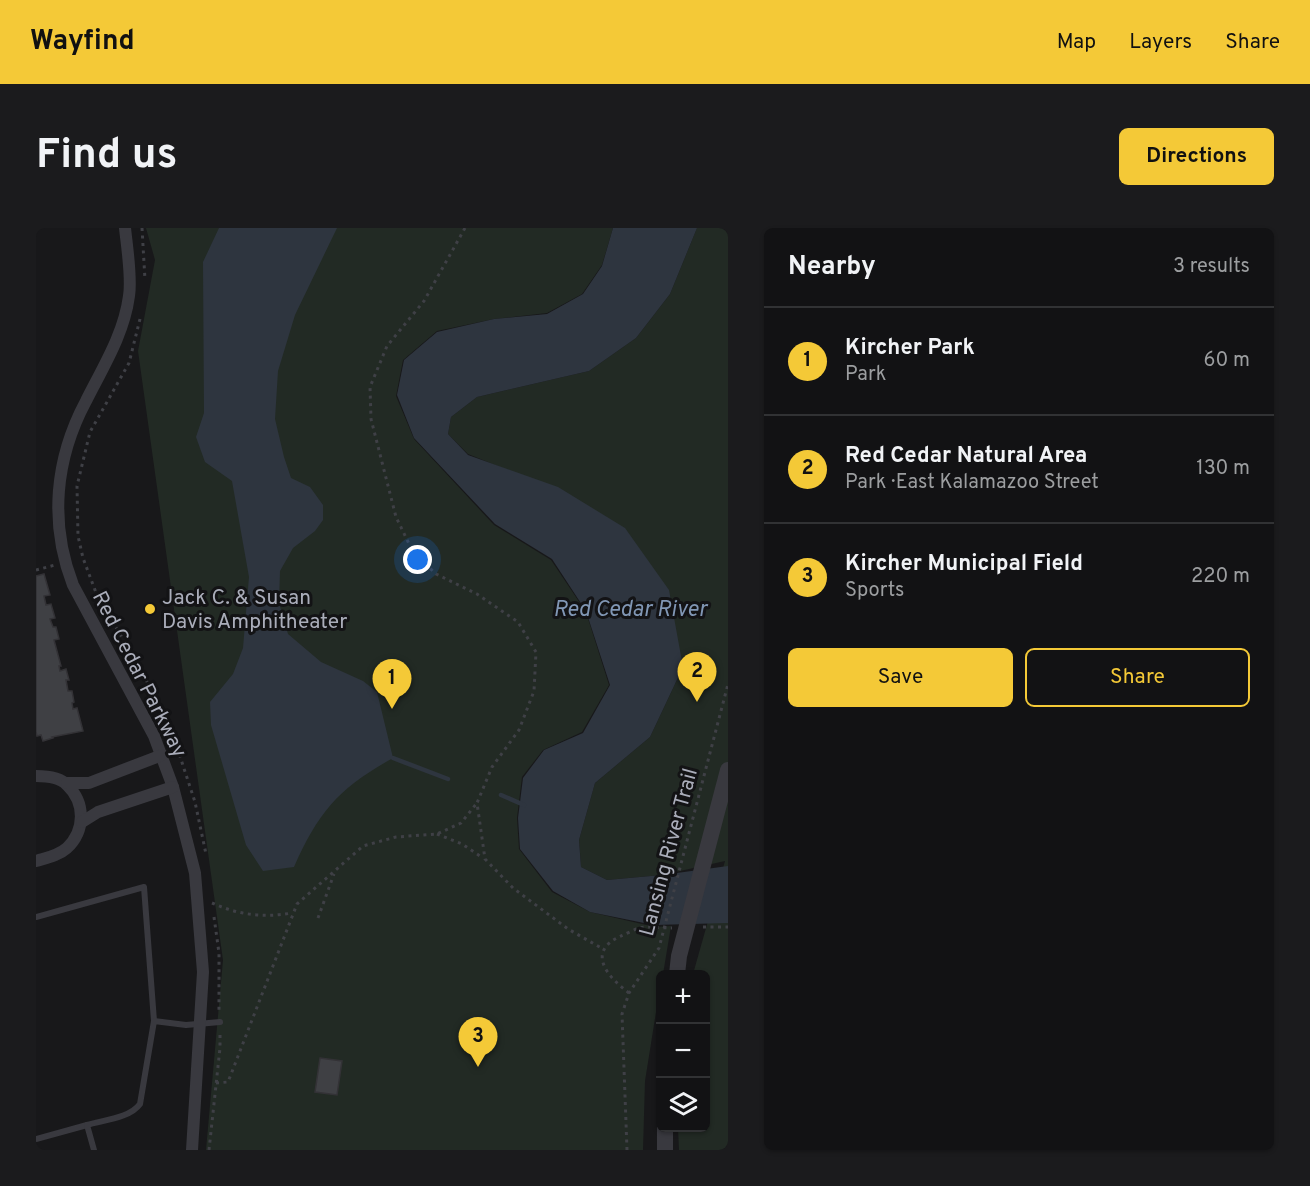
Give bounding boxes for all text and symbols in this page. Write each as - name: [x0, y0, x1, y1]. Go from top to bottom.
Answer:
- text: Wayfind: [30, 24, 135, 60]
- text: Map: [1057, 29, 1096, 56]
- text: Layers: [1129, 29, 1192, 56]
- text: Share: [1225, 29, 1280, 56]
- button: Directions: [1119, 128, 1274, 185]
- text: Find us: [36, 130, 177, 183]
- text: Nearby: [788, 251, 876, 284]
- text: 3 results: [1173, 254, 1250, 280]
- text: Kircher Park: [845, 335, 975, 362]
- text: 1: [804, 348, 812, 374]
- text: 60 m: [1204, 348, 1250, 374]
- text: Park: [845, 362, 886, 388]
- text: Red Cedar Natural Area: [845, 443, 1087, 470]
- text: 2: [801, 456, 814, 482]
- text: 130 m: [1196, 456, 1250, 482]
- text: Park · East Kalamazoo Street: [845, 470, 1099, 496]
- your location: [403, 545, 432, 574]
- text: Kircher Municipal Field: [845, 551, 1083, 578]
- text: 3: [802, 564, 814, 590]
- text: 220 m: [1191, 564, 1250, 590]
- text: Sports: [845, 578, 905, 604]
- place label: Jack C. & Susan Davis Amphitheater: [162, 585, 347, 636]
- street label: Red Cedar Parkway: [85, 587, 192, 763]
- water label: Red Cedar River: [553, 597, 708, 624]
- marker: Jack C. & Susan Davis Amphitheater: [143, 602, 157, 616]
- button: Save: [788, 648, 1013, 707]
- button: Share: [1025, 648, 1250, 707]
- pin: 2: [678, 652, 716, 702]
- pin: 1: [372, 660, 412, 709]
- street label: Lansing River Trail: [634, 765, 705, 939]
- map controls: [656, 970, 710, 1132]
- button: +: [656, 970, 710, 1024]
- pin: 3: [458, 1018, 498, 1067]
- button: −: [656, 1024, 710, 1078]
- button: layers: [656, 1078, 710, 1132]

